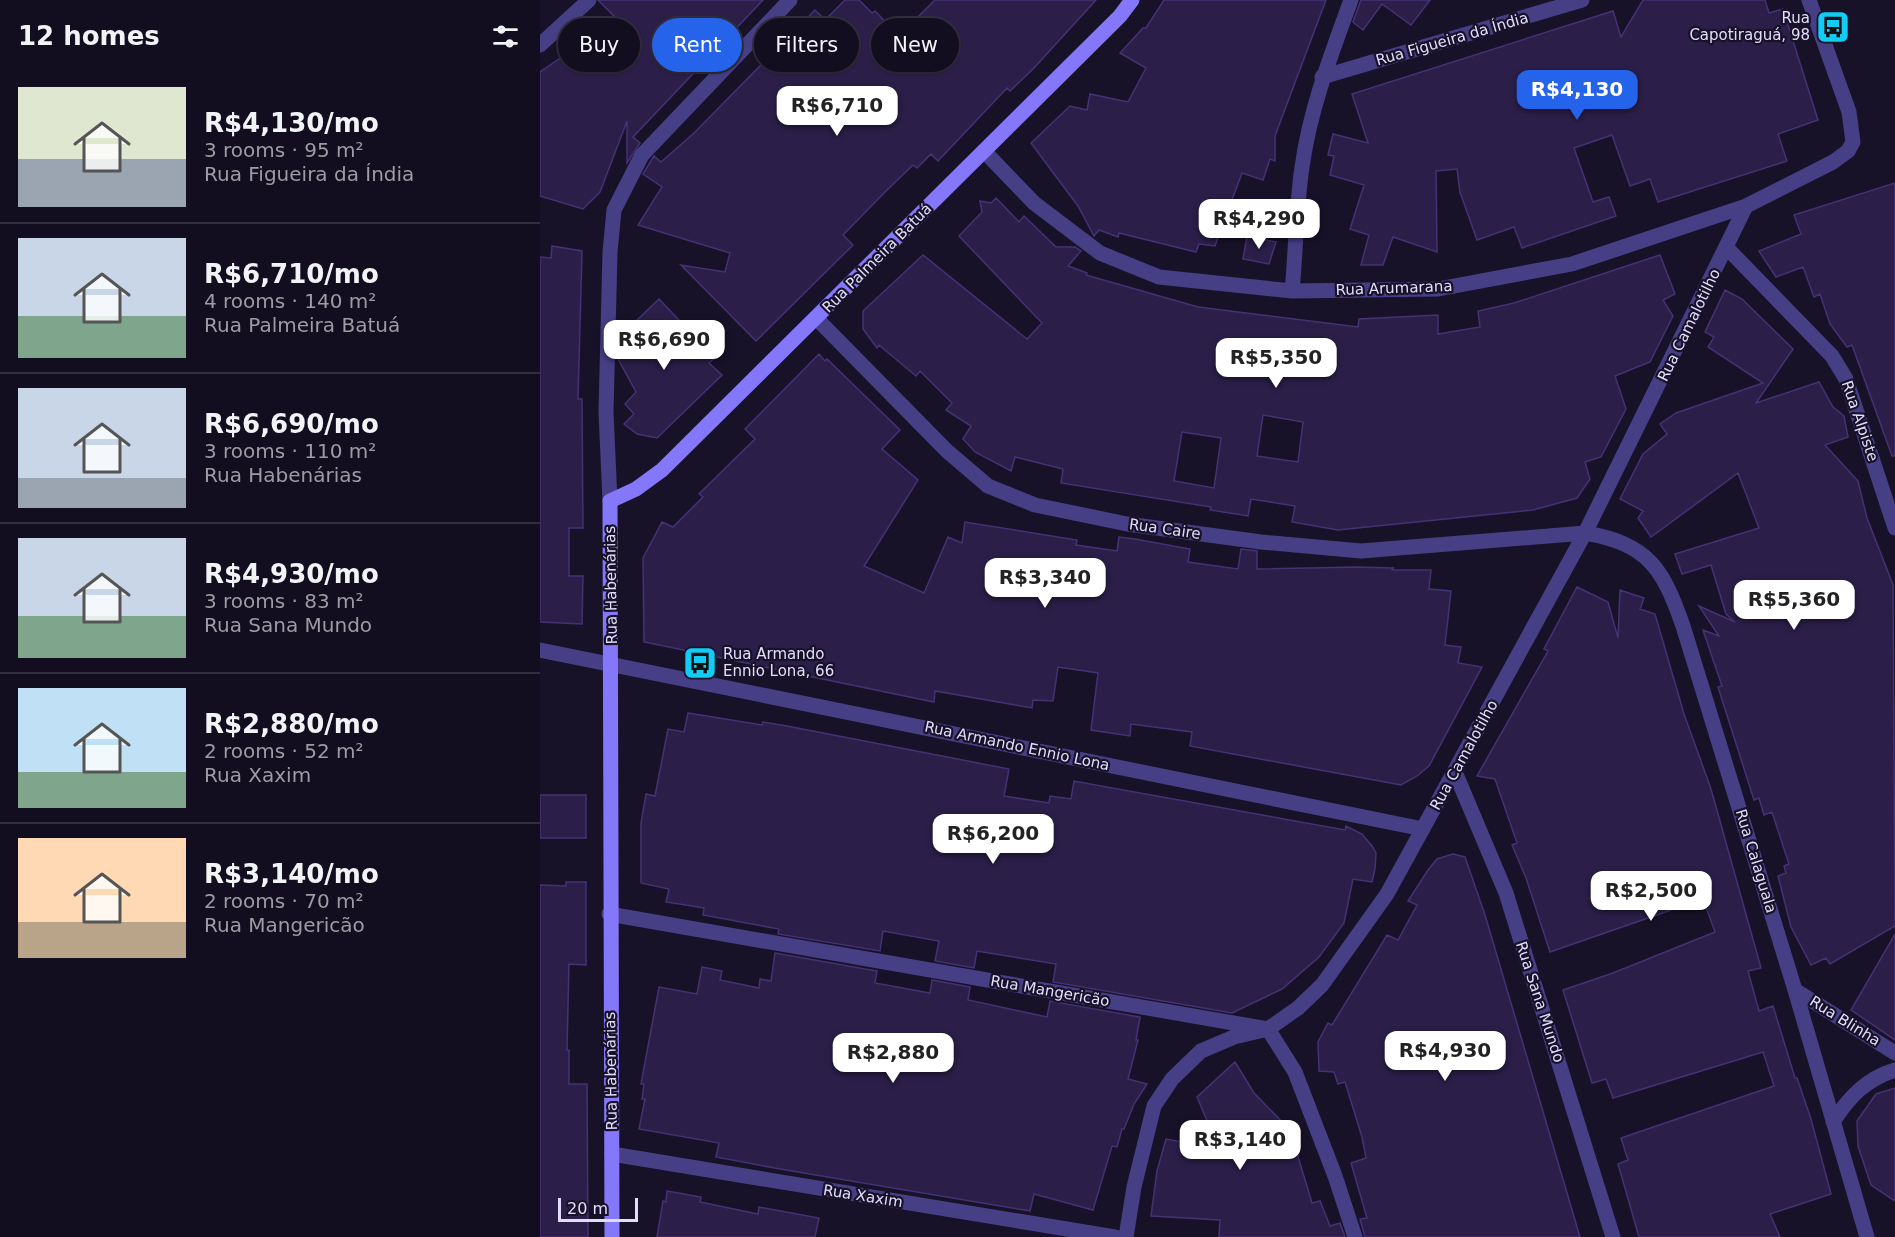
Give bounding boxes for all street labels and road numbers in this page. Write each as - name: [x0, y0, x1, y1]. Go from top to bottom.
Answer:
- street label: Rua Figueira da Índia: [1373, 8, 1530, 69]
- street label: Rua Palmeira Batuá: [819, 200, 935, 316]
- street label: Rua Camalotilho: [1654, 266, 1724, 384]
- street label: Rua Arumarana: [1335, 277, 1453, 299]
- street label: Rua Alpiste: [1838, 378, 1882, 464]
- street label: Rua Caire: [1128, 515, 1202, 543]
- street label: Rua Habenárias: [601, 525, 621, 644]
- street label: Rua Camalotilho: [1426, 697, 1502, 813]
- street label: Rua Armando Ennio Lona: [923, 718, 1111, 774]
- street label: Rua Calaguala: [1732, 807, 1780, 915]
- street label: Rua Sana Mundo: [1512, 939, 1568, 1065]
- street label: Rua Mangericão: [989, 972, 1111, 1010]
- street label: Rua Blinha: [1806, 992, 1884, 1050]
- street label: Rua Habenárias: [601, 1011, 621, 1130]
- street label: Rua Xaxim: [822, 1181, 904, 1211]

